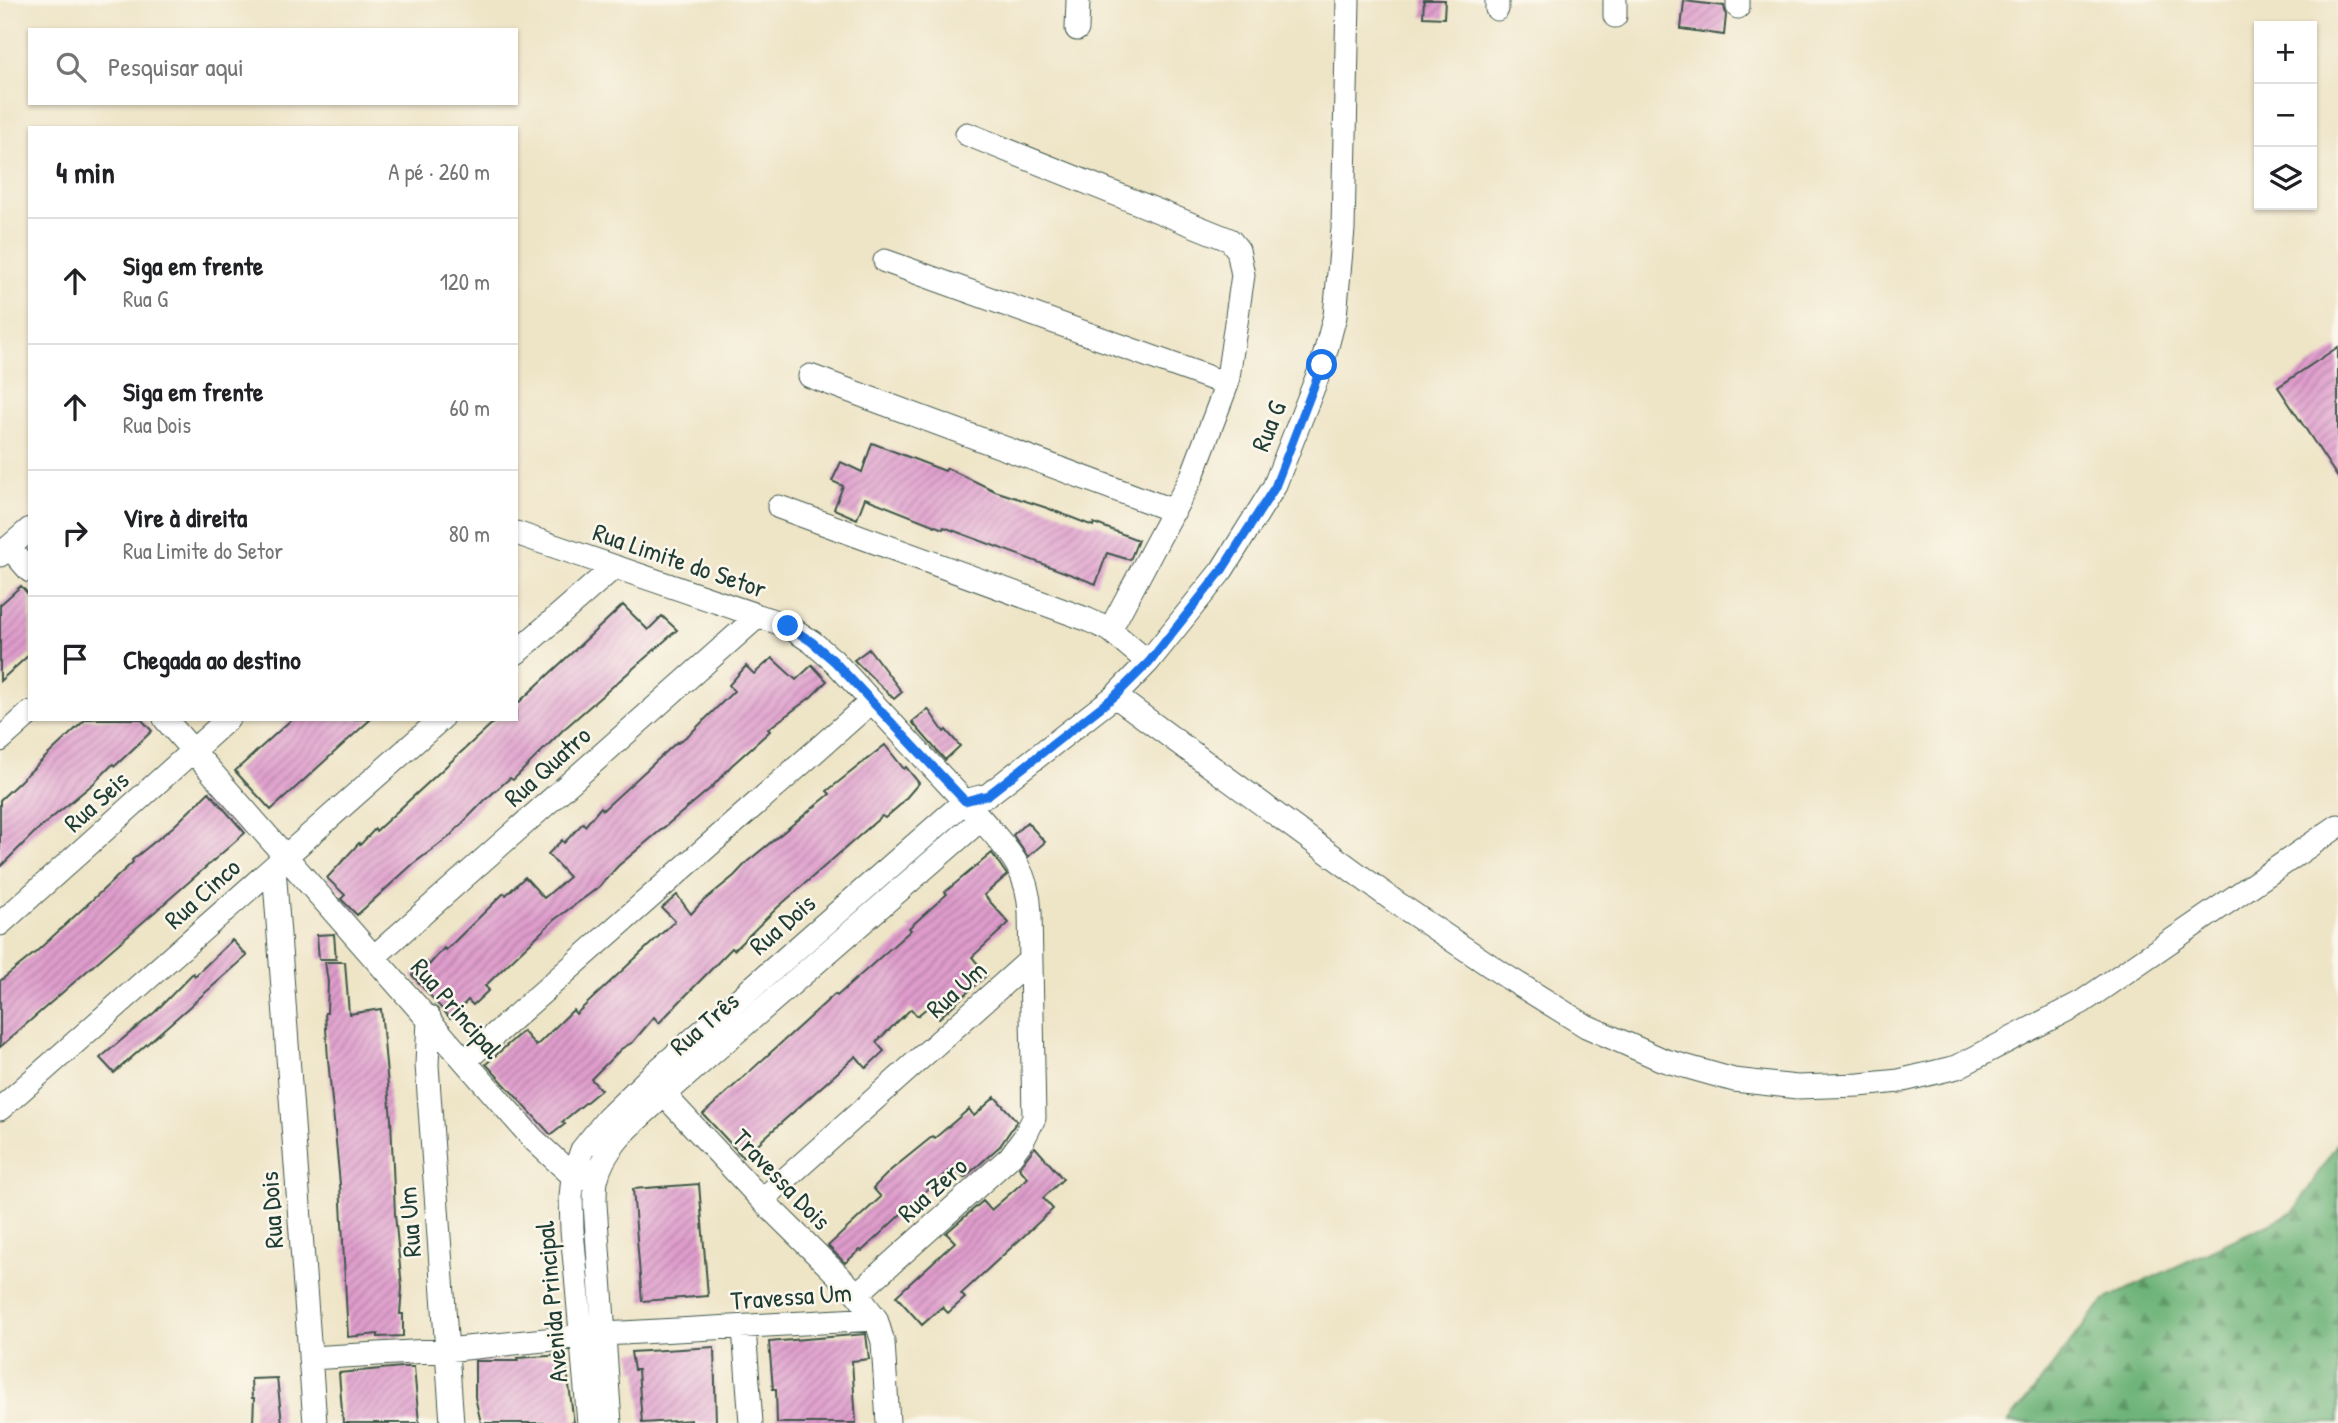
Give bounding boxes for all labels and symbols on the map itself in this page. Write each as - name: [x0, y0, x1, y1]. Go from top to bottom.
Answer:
- route start: [1306, 349, 1337, 380]
- street label: Rua G: [1242, 395, 1294, 456]
- street label: Rua Limite do Setor: [589, 514, 771, 606]
- route end: [772, 610, 803, 641]
- street label: Rua Quatro: [496, 718, 598, 814]
- street label: Rua Seis: [56, 762, 136, 840]
- street label: Rua Cinco: [157, 850, 247, 936]
- street label: Rua Dois: [741, 886, 823, 962]
- street label: Rua Principal: [404, 950, 510, 1066]
- street label: Rua Um: [918, 952, 994, 1026]
- street label: Rua Três: [662, 983, 746, 1063]
- street label: Travessa Dois: [725, 1121, 839, 1237]
- street label: Rua Zero: [890, 1148, 974, 1230]
- street label: Rua Dois: [251, 1170, 291, 1250]
- street label: Rua Um: [389, 1186, 429, 1258]
- street label: Avenida Principal: [527, 1220, 575, 1384]
- street label: Travessa Um: [729, 1274, 853, 1318]

